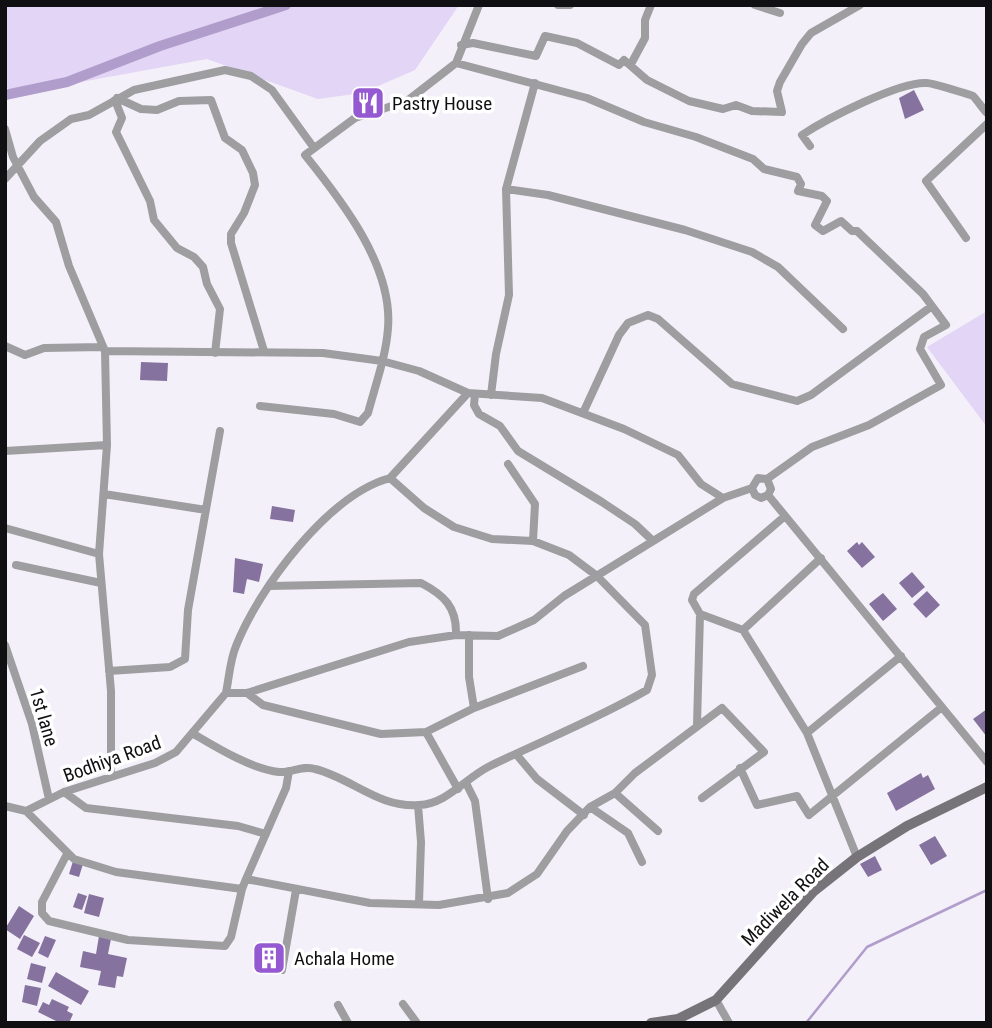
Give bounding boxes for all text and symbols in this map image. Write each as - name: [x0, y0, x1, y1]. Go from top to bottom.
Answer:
- restaurant icon: Pastry House: [349, 84, 387, 122]
- place label: Pastry House: [392, 92, 492, 115]
- street label: 1st lane: [25, 685, 63, 749]
- street label: Bodhiya Road: [60, 731, 164, 787]
- street label: Madiwela Road: [736, 853, 834, 951]
- building icon: Achala Home: [250, 939, 288, 977]
- place label: Achala Home: [294, 947, 394, 970]

